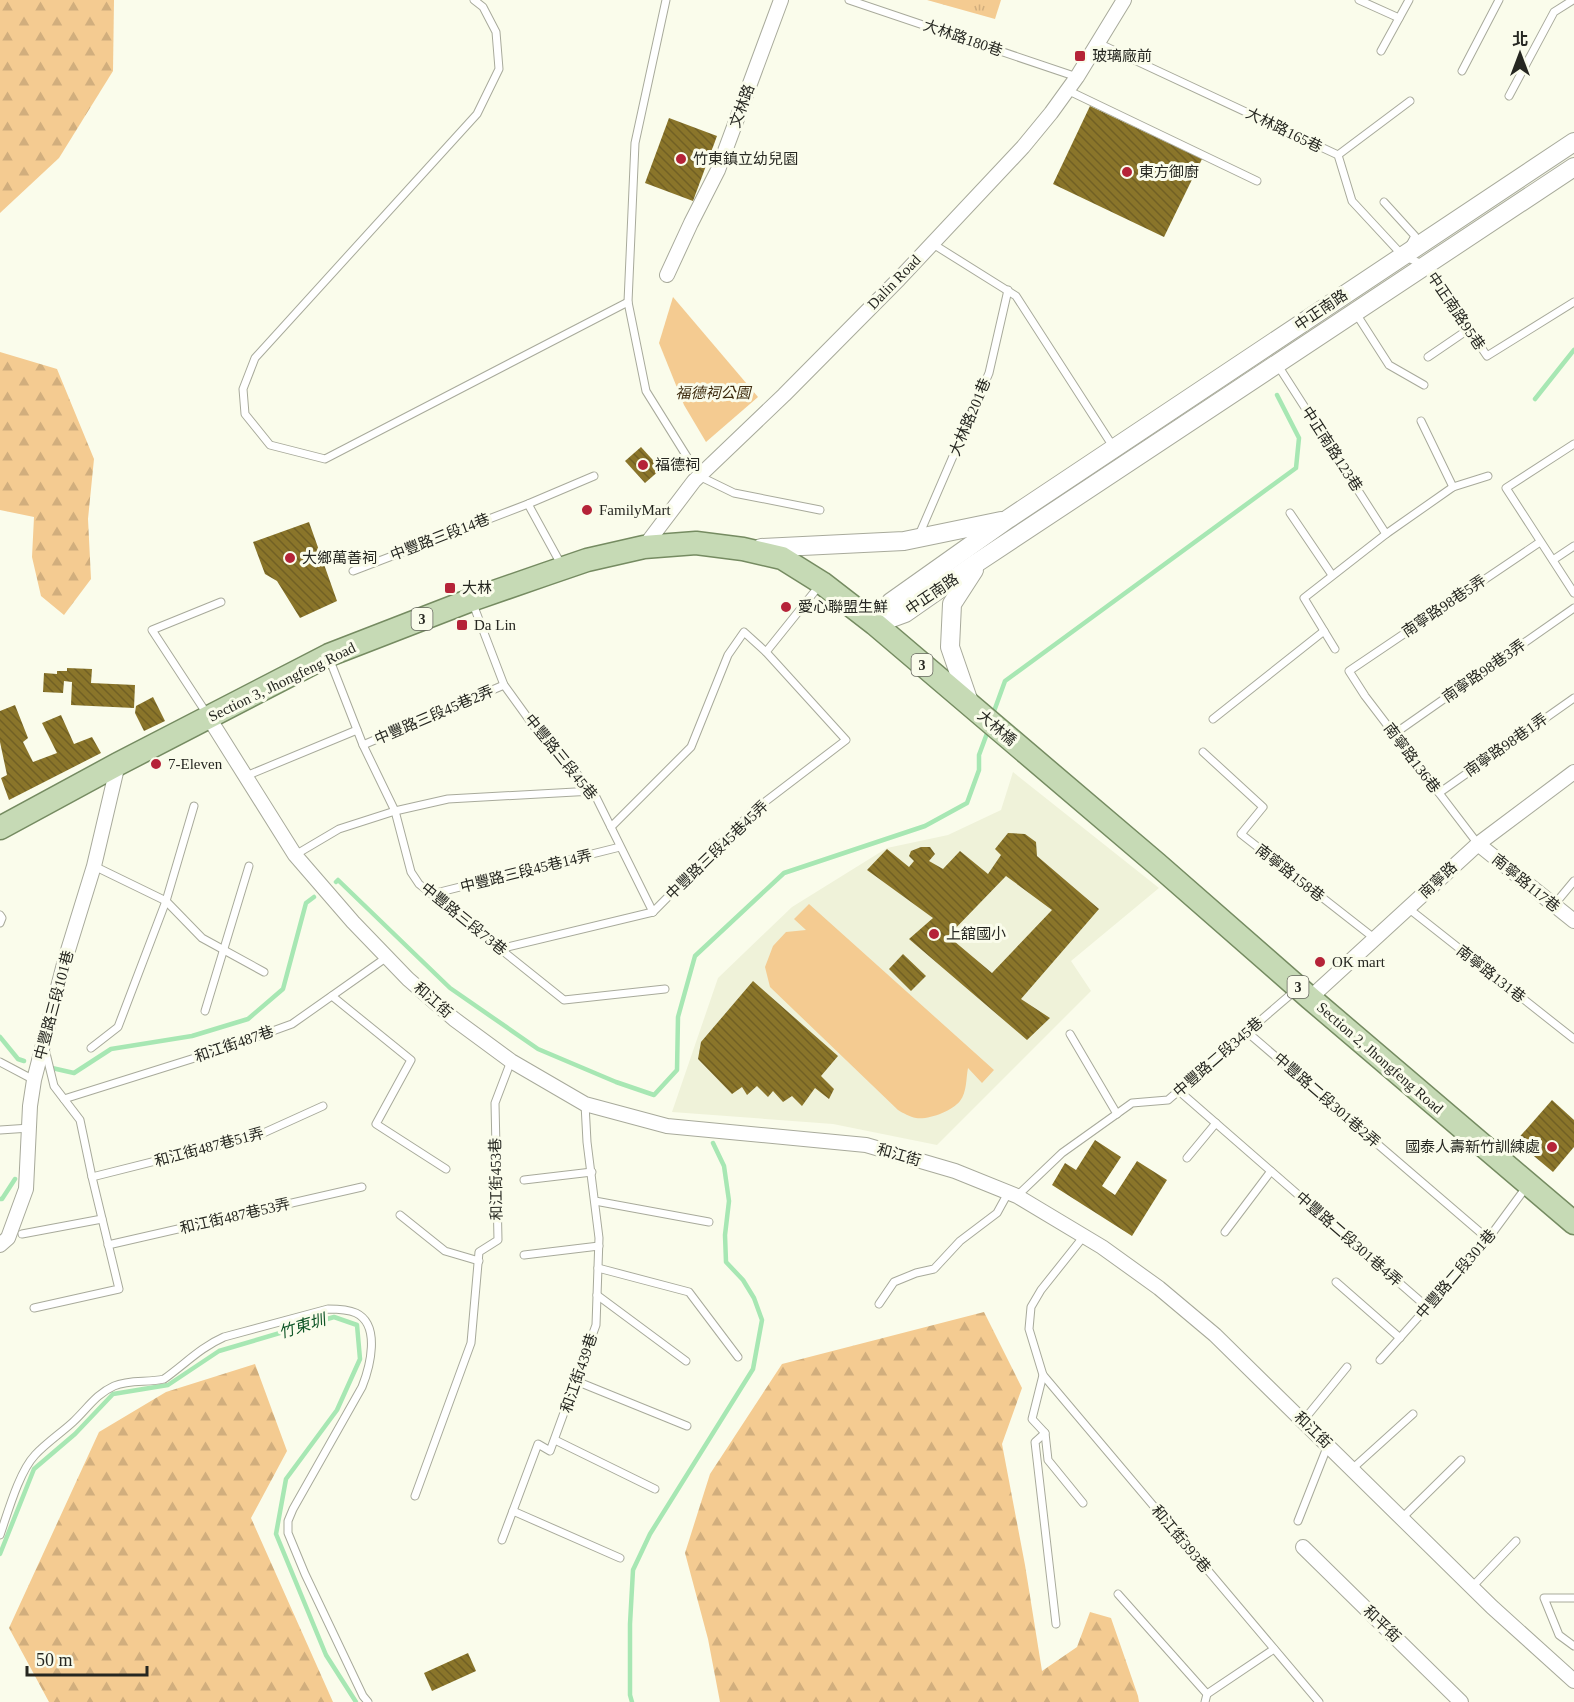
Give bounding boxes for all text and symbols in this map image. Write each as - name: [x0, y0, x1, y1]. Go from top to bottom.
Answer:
- street label: 大林路180巷: [921, 17, 1005, 59]
- north arrow: [1490, 24, 1550, 84]
- text: 北: [1512, 31, 1528, 48]
- place label: 玻璃廠前: [1092, 48, 1152, 64]
- marker: 玻璃廠前: [1073, 49, 1087, 63]
- street label: 文林路: [727, 82, 757, 130]
- street label: 大林路165巷: [1243, 105, 1325, 155]
- place label: 竹東鎮立幼兒園: [693, 150, 798, 167]
- marker: 竹東鎮立幼兒園: [674, 152, 688, 166]
- place label: 東方御廚: [1139, 164, 1199, 180]
- marker: 東方御廚: [1120, 165, 1134, 179]
- street label: Dalin Road: [864, 251, 924, 312]
- street label: 中正南路95巷: [1424, 269, 1488, 353]
- street label: 中正南路: [1292, 287, 1350, 333]
- street label: 大林路201巷: [947, 376, 993, 458]
- park label: 福德祠公園: [675, 385, 752, 401]
- street label: 中正南路123巷: [1299, 404, 1365, 494]
- place label: 福德祠: [655, 456, 700, 473]
- marker: 福德祠: [636, 458, 650, 472]
- place label: FamilyMart: [599, 502, 671, 518]
- marker: FamilyMart: [580, 503, 594, 517]
- street label: 中豐路三段14巷: [388, 511, 492, 563]
- place label: 大鄉萬善祠: [302, 550, 377, 566]
- marker: 大鄉萬善祠: [283, 551, 297, 565]
- street label: 中正南路: [903, 571, 961, 617]
- street label: 南寧路98巷5弄: [1399, 572, 1489, 640]
- place label: 大林: [462, 580, 492, 596]
- marker: 大林: [443, 581, 457, 595]
- place label: 愛心聯盟生鮮: [798, 599, 888, 615]
- marker: 愛心聯盟生鮮: [779, 600, 793, 614]
- road number: 3: [412, 608, 432, 630]
- place label: Da Lin: [474, 617, 517, 633]
- marker: Da Lin: [455, 618, 469, 632]
- street label: 南寧路98巷3弄: [1439, 636, 1529, 706]
- street label: Section 3, Jhongfeng Road: [206, 639, 359, 725]
- road number: 3: [912, 654, 932, 676]
- street label: 中豐路三段45巷2弄: [372, 683, 496, 747]
- street label: 大林橋: [975, 707, 1019, 749]
- street label: 南寧路98巷1弄: [1461, 710, 1551, 780]
- street label: 中豐路三段45巷: [522, 711, 600, 803]
- street label: 南寧路136巷: [1381, 720, 1443, 796]
- place label: 7-Eleven: [168, 756, 223, 772]
- marker: 7-Eleven: [149, 757, 163, 771]
- street label: 中豐路三段45巷45弄: [663, 797, 771, 903]
- street label: 南寧路158巷: [1253, 841, 1327, 905]
- street label: 中豐路三段45巷14弄: [459, 847, 593, 895]
- street label: 南寧路117巷: [1489, 851, 1563, 915]
- street label: 南寧路: [1416, 859, 1460, 901]
- street label: 中豐路三段73巷: [418, 880, 510, 958]
- place label: 上舘國小: [946, 926, 1006, 942]
- marker: 上舘國小: [927, 927, 941, 941]
- street label: 南寧路131巷: [1454, 942, 1528, 1006]
- street label: 中豐路三段101巷: [32, 949, 76, 1061]
- place label: OK mart: [1332, 954, 1386, 970]
- marker: OK mart: [1313, 955, 1327, 969]
- road number: 3: [1288, 976, 1308, 998]
- street label: 和江街: [411, 979, 455, 1021]
- street label: Section 2, Jhongfeng Road: [1314, 999, 1447, 1117]
- street label: 中豐路二段345巷: [1170, 1014, 1266, 1100]
- street label: 和江街487巷: [192, 1023, 276, 1065]
- street label: 中豐路二段301巷2弄: [1271, 1050, 1383, 1150]
- street label: 和江街487巷51弄: [153, 1125, 265, 1169]
- street label: 和江街453巷: [487, 1138, 505, 1220]
- place label: 國泰人壽新竹訓練處: [1405, 1138, 1540, 1155]
- marker: 國泰人壽新竹訓練處: [1545, 1140, 1559, 1154]
- street label: 和江街: [875, 1141, 923, 1169]
- street label: 中豐路二段301巷4弄: [1293, 1189, 1405, 1289]
- street label: 和江街487巷53弄: [178, 1196, 292, 1236]
- street label: 中豐路二段301巷: [1413, 1226, 1499, 1322]
- water label: 竹東圳: [277, 1310, 329, 1341]
- street label: 和江街439巷: [558, 1331, 600, 1415]
- street label: 和江街: [1291, 1409, 1335, 1451]
- street label: 和江街393巷: [1148, 1502, 1214, 1576]
- street label: 和平街: [1360, 1603, 1404, 1645]
- scale bar: [27, 1639, 147, 1677]
- text: 50 m: [36, 1650, 73, 1670]

